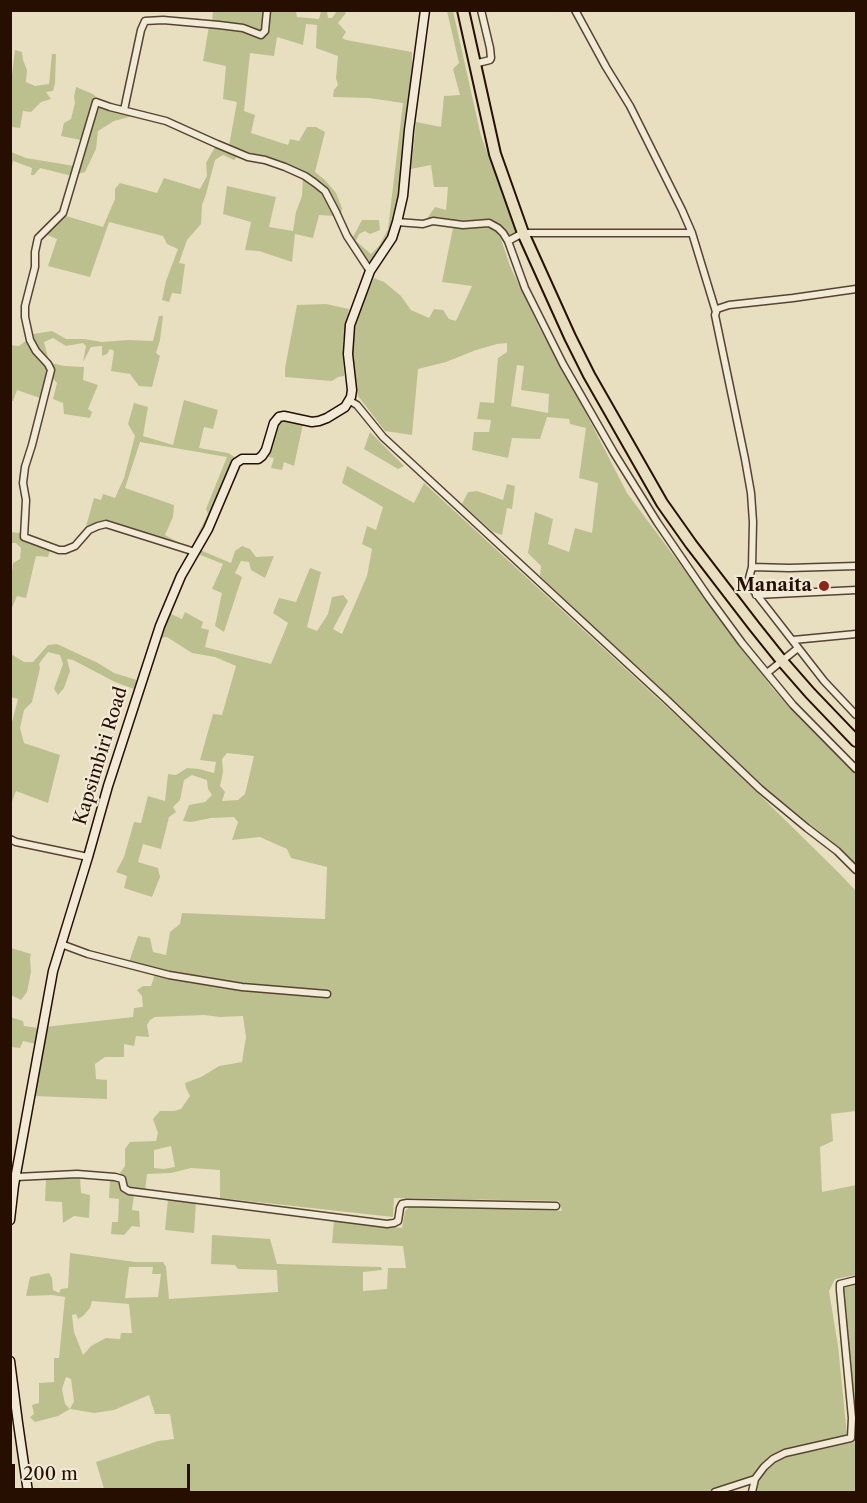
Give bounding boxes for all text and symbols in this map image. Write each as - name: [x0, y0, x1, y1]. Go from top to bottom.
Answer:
- place label: Manaita: [736, 575, 812, 597]
- marker: Manaita: [817, 579, 831, 593]
- street label: Kapsimbiri Road: [70, 684, 132, 828]
- scale bar: [15, 1452, 194, 1490]
- text: 200 m: [23, 1463, 78, 1485]

